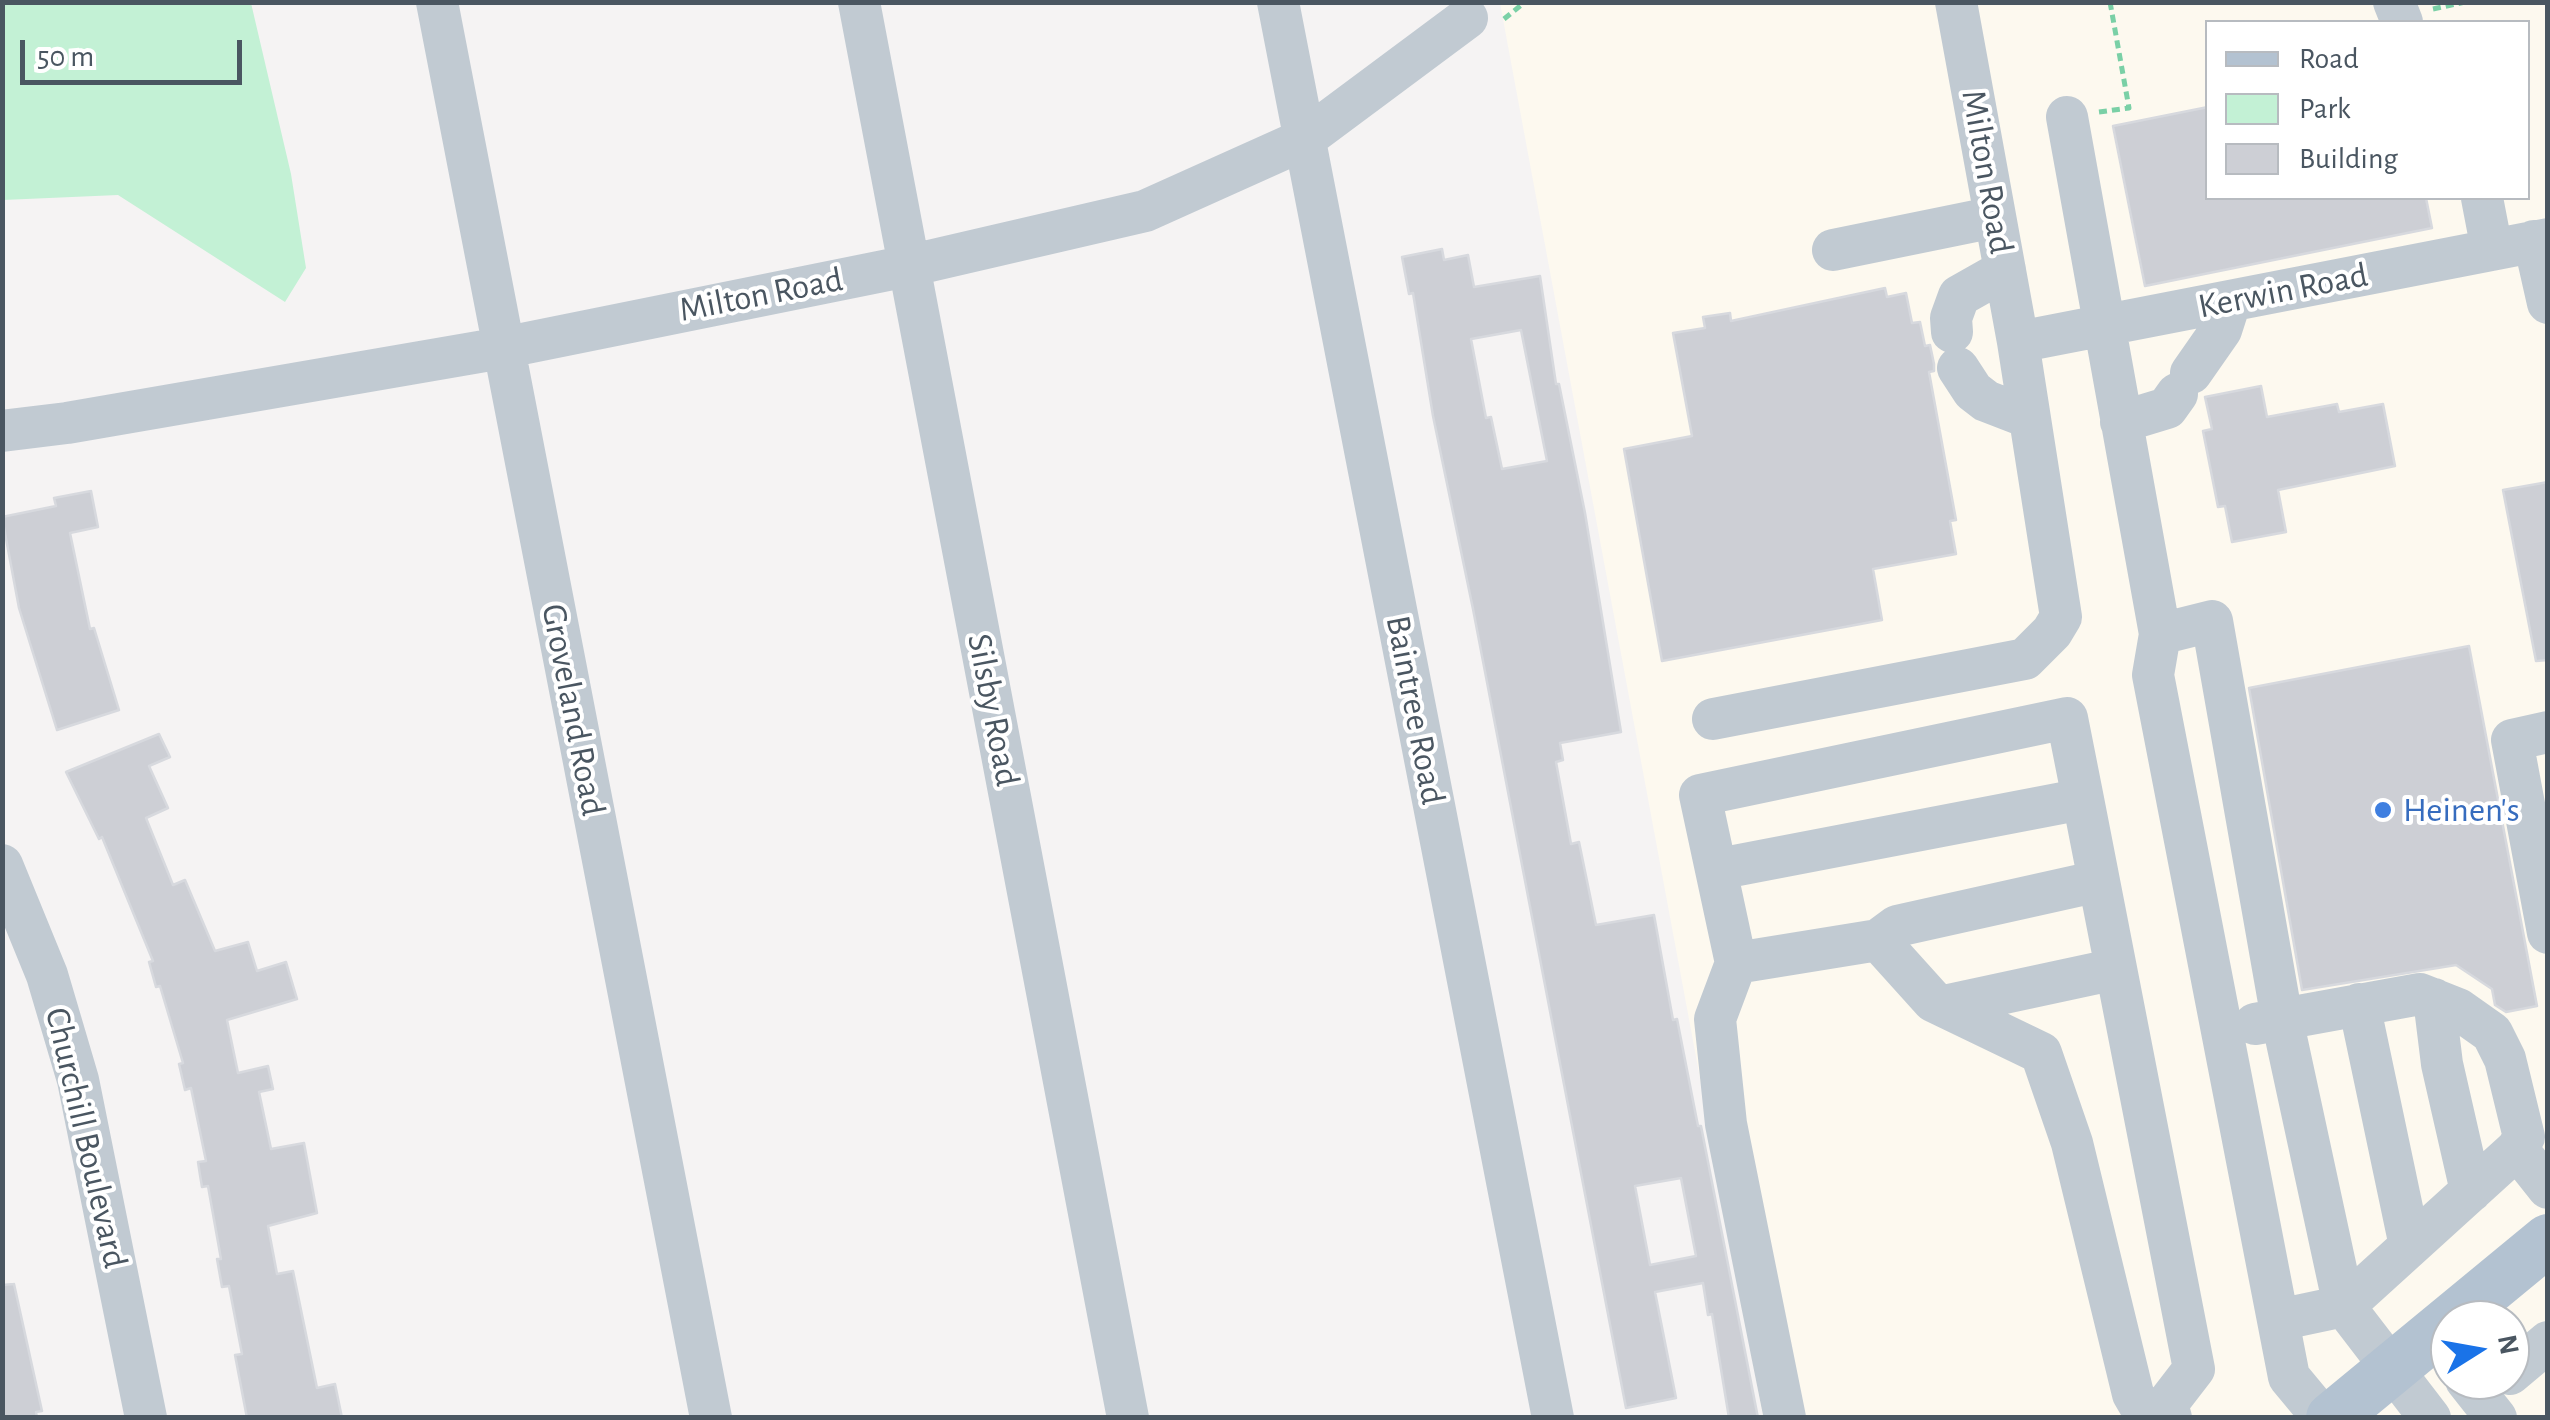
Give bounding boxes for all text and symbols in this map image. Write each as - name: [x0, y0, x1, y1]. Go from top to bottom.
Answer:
- scale bar: [25, 20, 248, 82]
- legend: [2205, 20, 2530, 200]
- text: 50 m: [37, 42, 94, 72]
- text: Road: [2299, 44, 2359, 74]
- street label: Milton Road: [1952, 87, 2022, 257]
- text: Park: [2299, 94, 2351, 124]
- text: Building: [2299, 144, 2398, 174]
- street label: Kerwin Road: [2195, 254, 2371, 328]
- street label: Milton Road: [676, 259, 846, 331]
- street label: Groveland Road: [532, 601, 614, 819]
- street label: Baintree Road: [1376, 612, 1454, 808]
- street label: Silsby Road: [958, 630, 1028, 790]
- place label: Heinen's: [2403, 789, 2520, 831]
- marker: Heinen's: [2372, 799, 2394, 821]
- street label: Churchill Boulevard: [36, 1004, 136, 1272]
- north arrow: [2430, 1300, 2530, 1400]
- text: N: [2492, 1332, 2523, 1357]

